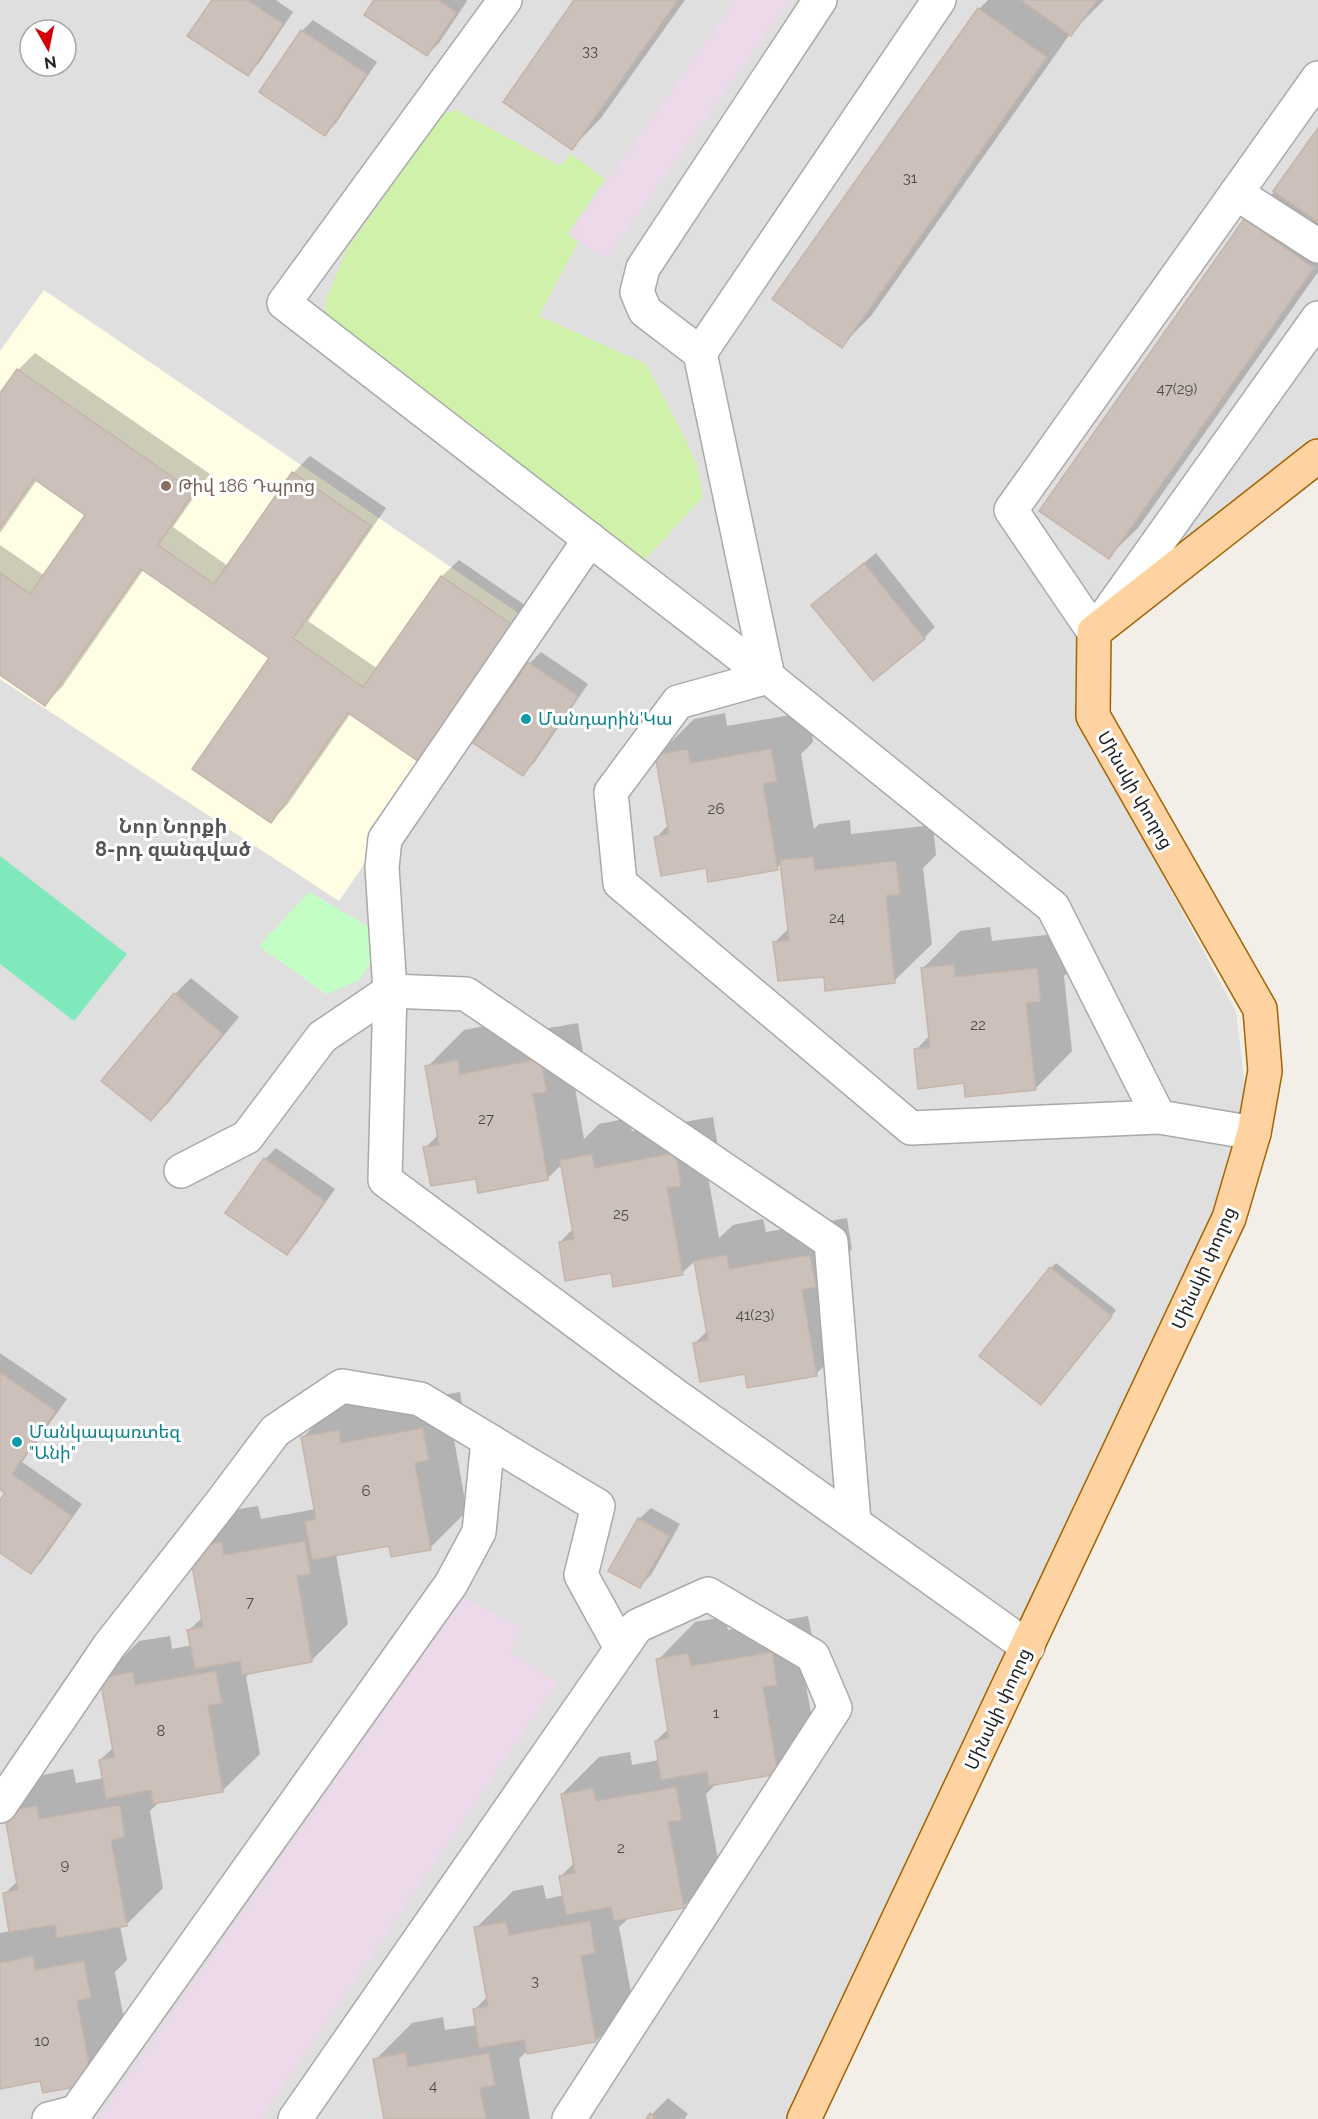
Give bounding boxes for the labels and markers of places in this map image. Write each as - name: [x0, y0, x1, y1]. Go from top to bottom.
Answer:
- place label: Թիվ 186 Դպրոց: [178, 475, 315, 496]
- marker: Թիվ 186 Դպրոց: [159, 479, 173, 493]
- place label: Մանդարին'Կա: [538, 708, 673, 729]
- marker: Մանդարին'Կա: [519, 712, 533, 726]
- place label: Մանկապառտեզ "Անի": [29, 1421, 181, 1463]
- marker: Մանկապառտեզ "Անի": [10, 1435, 24, 1449]

